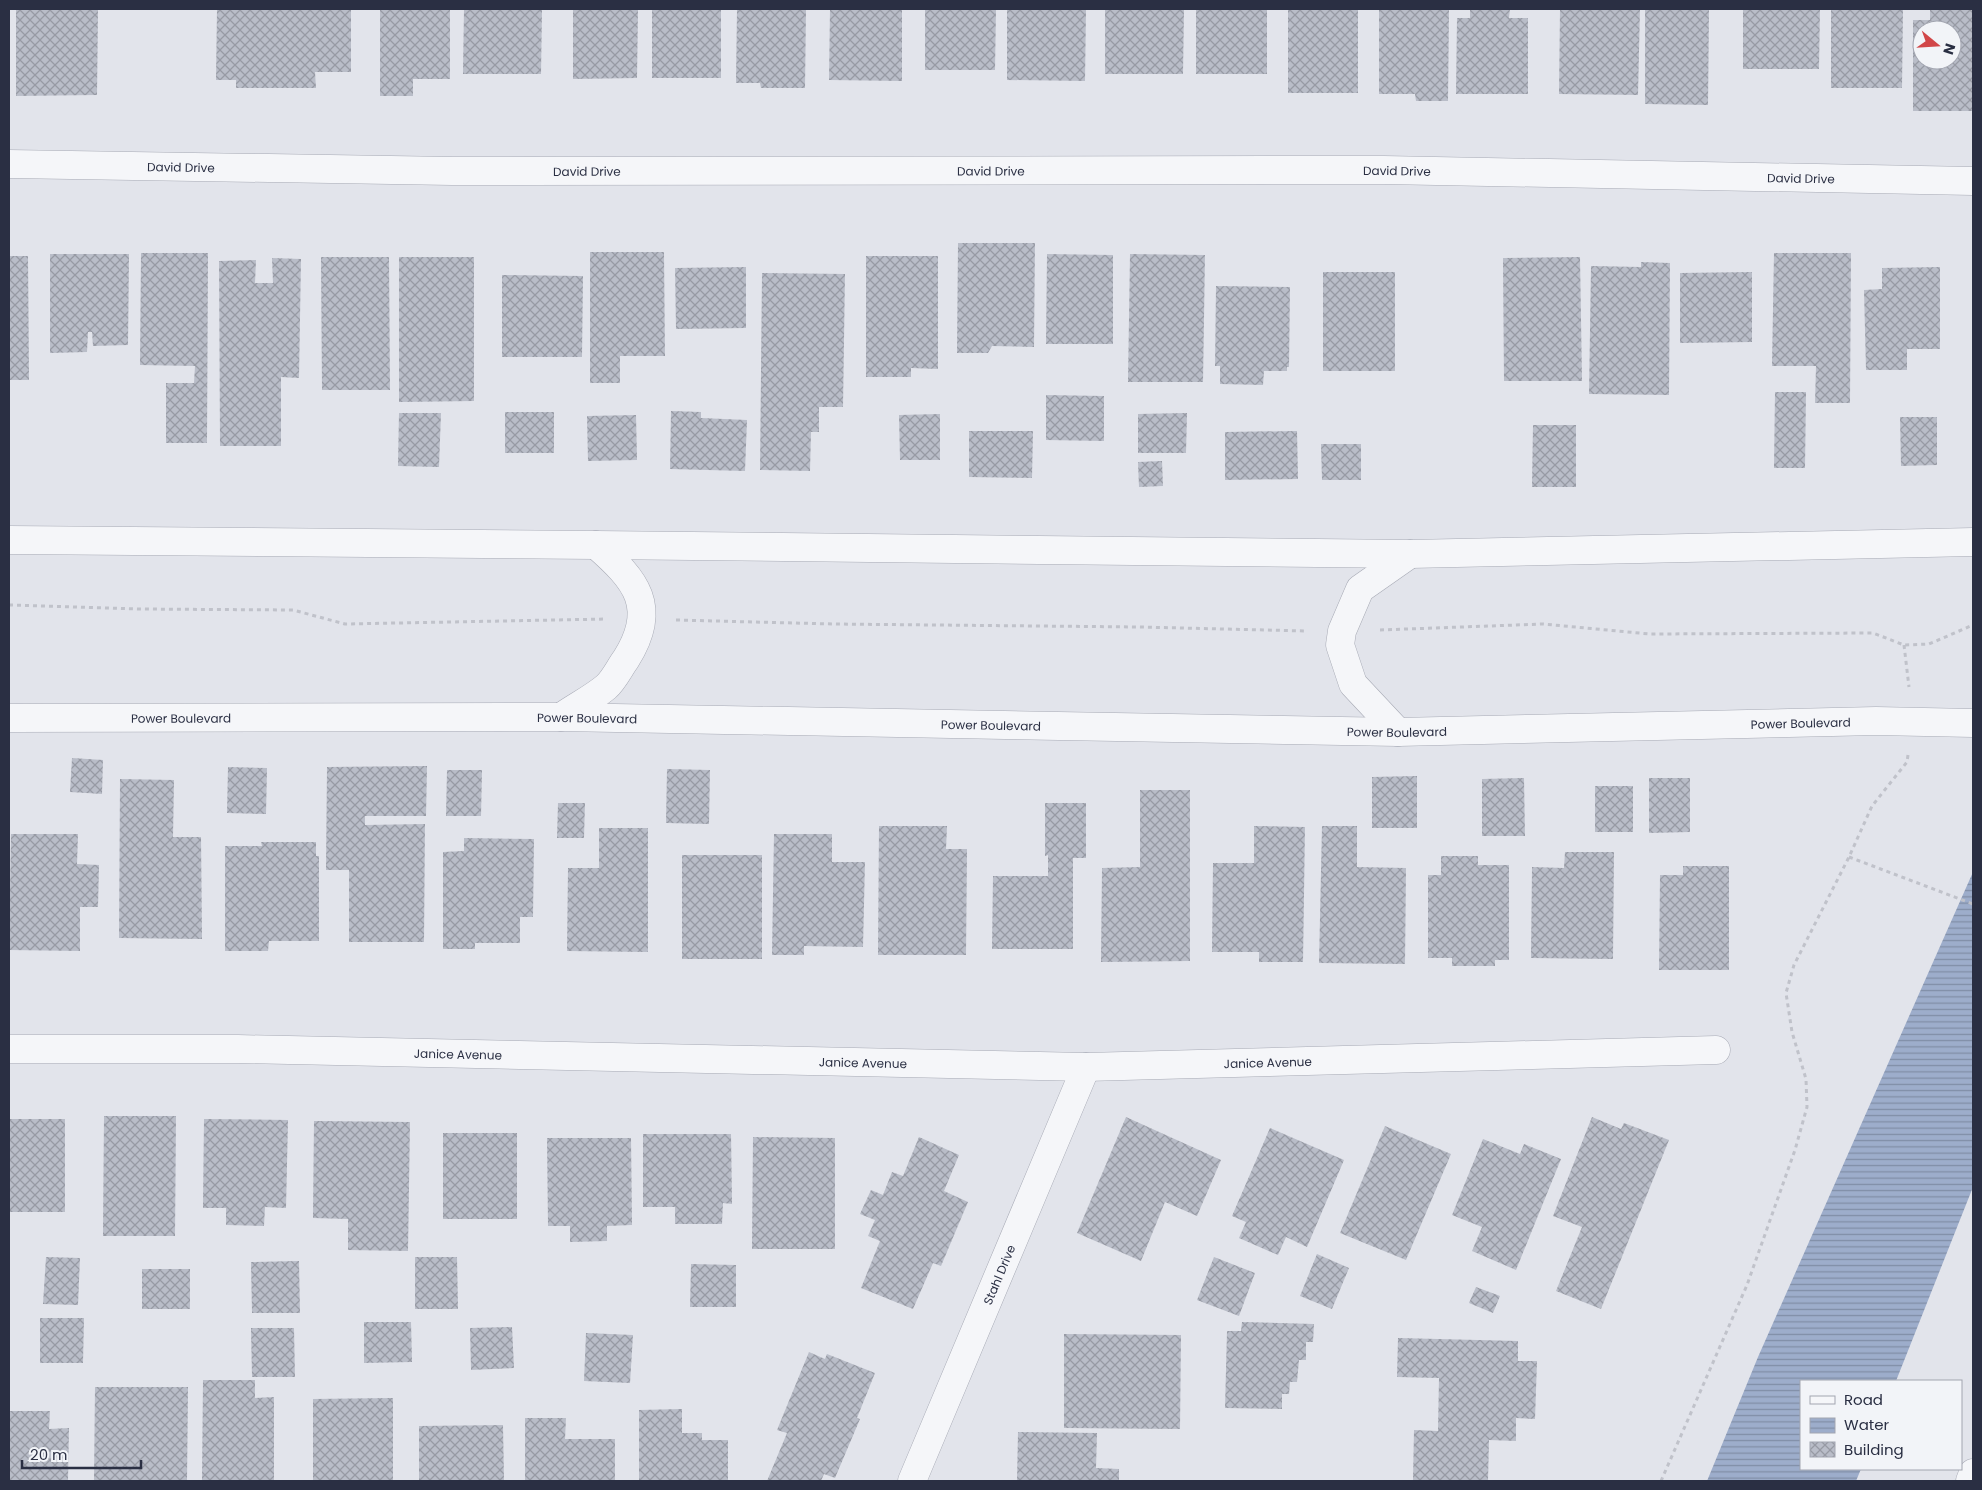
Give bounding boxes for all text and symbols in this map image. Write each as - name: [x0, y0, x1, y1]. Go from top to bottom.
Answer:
- north arrow: [1912, 20, 1962, 70]
- text: N: [1938, 41, 1961, 57]
- street label: David Drive: [147, 158, 215, 176]
- street label: David Drive: [1363, 161, 1431, 179]
- street label: David Drive: [553, 162, 621, 179]
- street label: David Drive: [957, 162, 1025, 179]
- street label: David Drive: [1767, 169, 1835, 187]
- street label: Power Boulevard: [537, 708, 637, 727]
- street label: Power Boulevard: [131, 709, 231, 726]
- street label: Power Boulevard: [1750, 713, 1851, 732]
- street label: Power Boulevard: [941, 715, 1041, 734]
- street label: Power Boulevard: [1347, 722, 1447, 741]
- street label: Janice Avenue: [414, 1044, 502, 1063]
- street label: Janice Avenue: [1223, 1052, 1312, 1072]
- street label: Janice Avenue: [819, 1053, 907, 1072]
- street label: Stahl Drive: [979, 1242, 1019, 1307]
- legend: [1800, 1380, 1962, 1470]
- text: Road: [1844, 1389, 1883, 1410]
- text: Water: [1844, 1414, 1890, 1435]
- scale bar: [22, 1438, 141, 1470]
- text: Building: [1844, 1439, 1904, 1460]
- text: 20 m: [30, 1444, 68, 1465]

